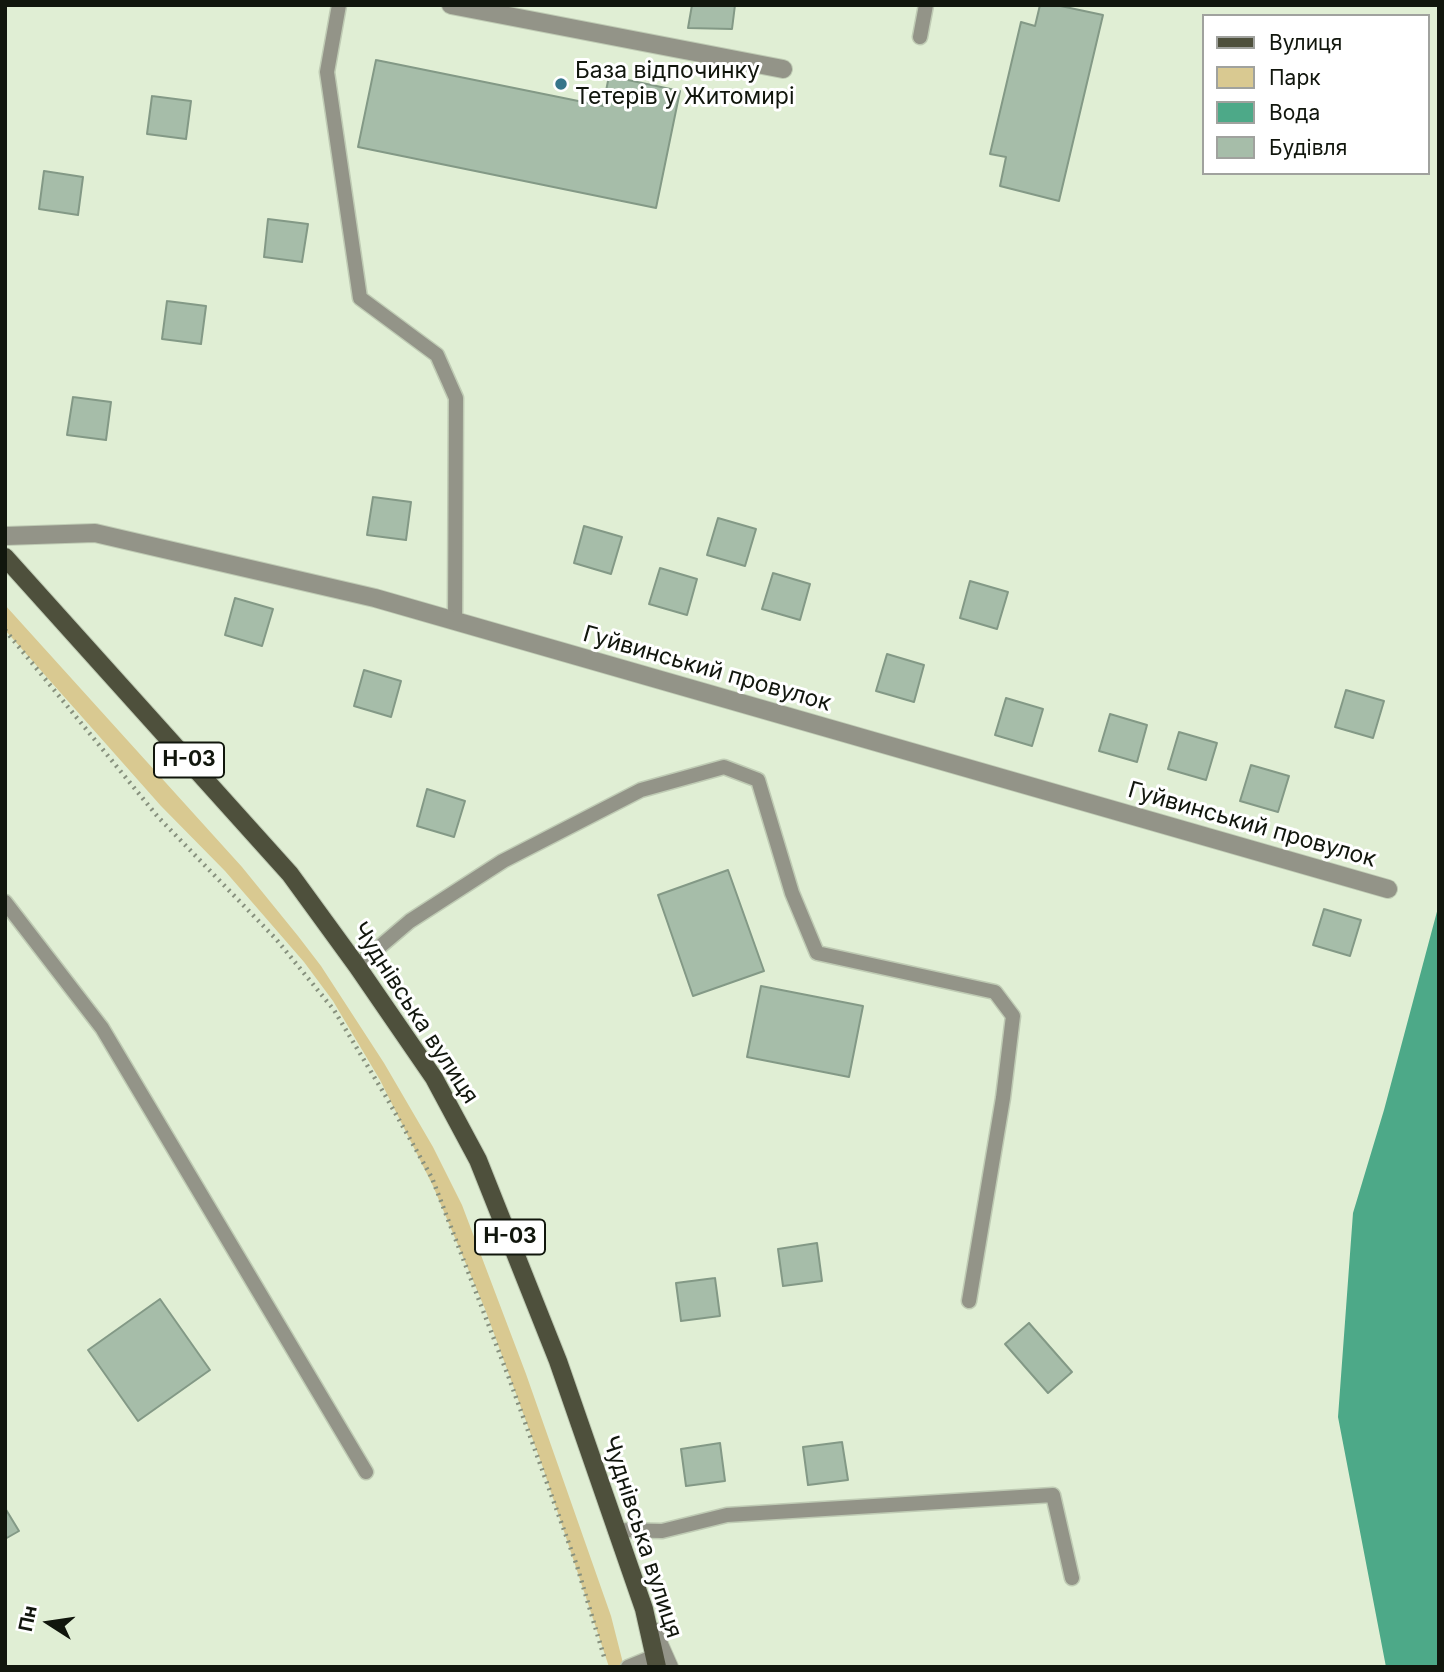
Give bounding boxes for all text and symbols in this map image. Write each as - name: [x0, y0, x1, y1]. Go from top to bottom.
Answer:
- legend: [1202, 14, 1430, 175]
- text: Вулиця: [1269, 30, 1342, 55]
- place label: База відпочинку Тетерів у Житомирі: [575, 57, 794, 111]
- text: Парк: [1269, 65, 1321, 90]
- marker: База відпочинку Тетерів у Житомирі: [553, 76, 569, 92]
- text: Вода: [1269, 100, 1320, 125]
- text: Будівля: [1269, 135, 1347, 160]
- street label: Гуйвинський провулок: [580, 620, 834, 718]
- road number: Н-03: [154, 742, 224, 778]
- street label: Гуйвинський провулок: [1125, 776, 1379, 874]
- street label: Чуднівська вулиця: [346, 917, 484, 1109]
- road number: Н-03: [475, 1220, 545, 1254]
- street label: Чуднівська вулиця: [596, 1433, 688, 1641]
- north arrow: [14, 1588, 84, 1658]
- text: Пн: [14, 1603, 42, 1634]

